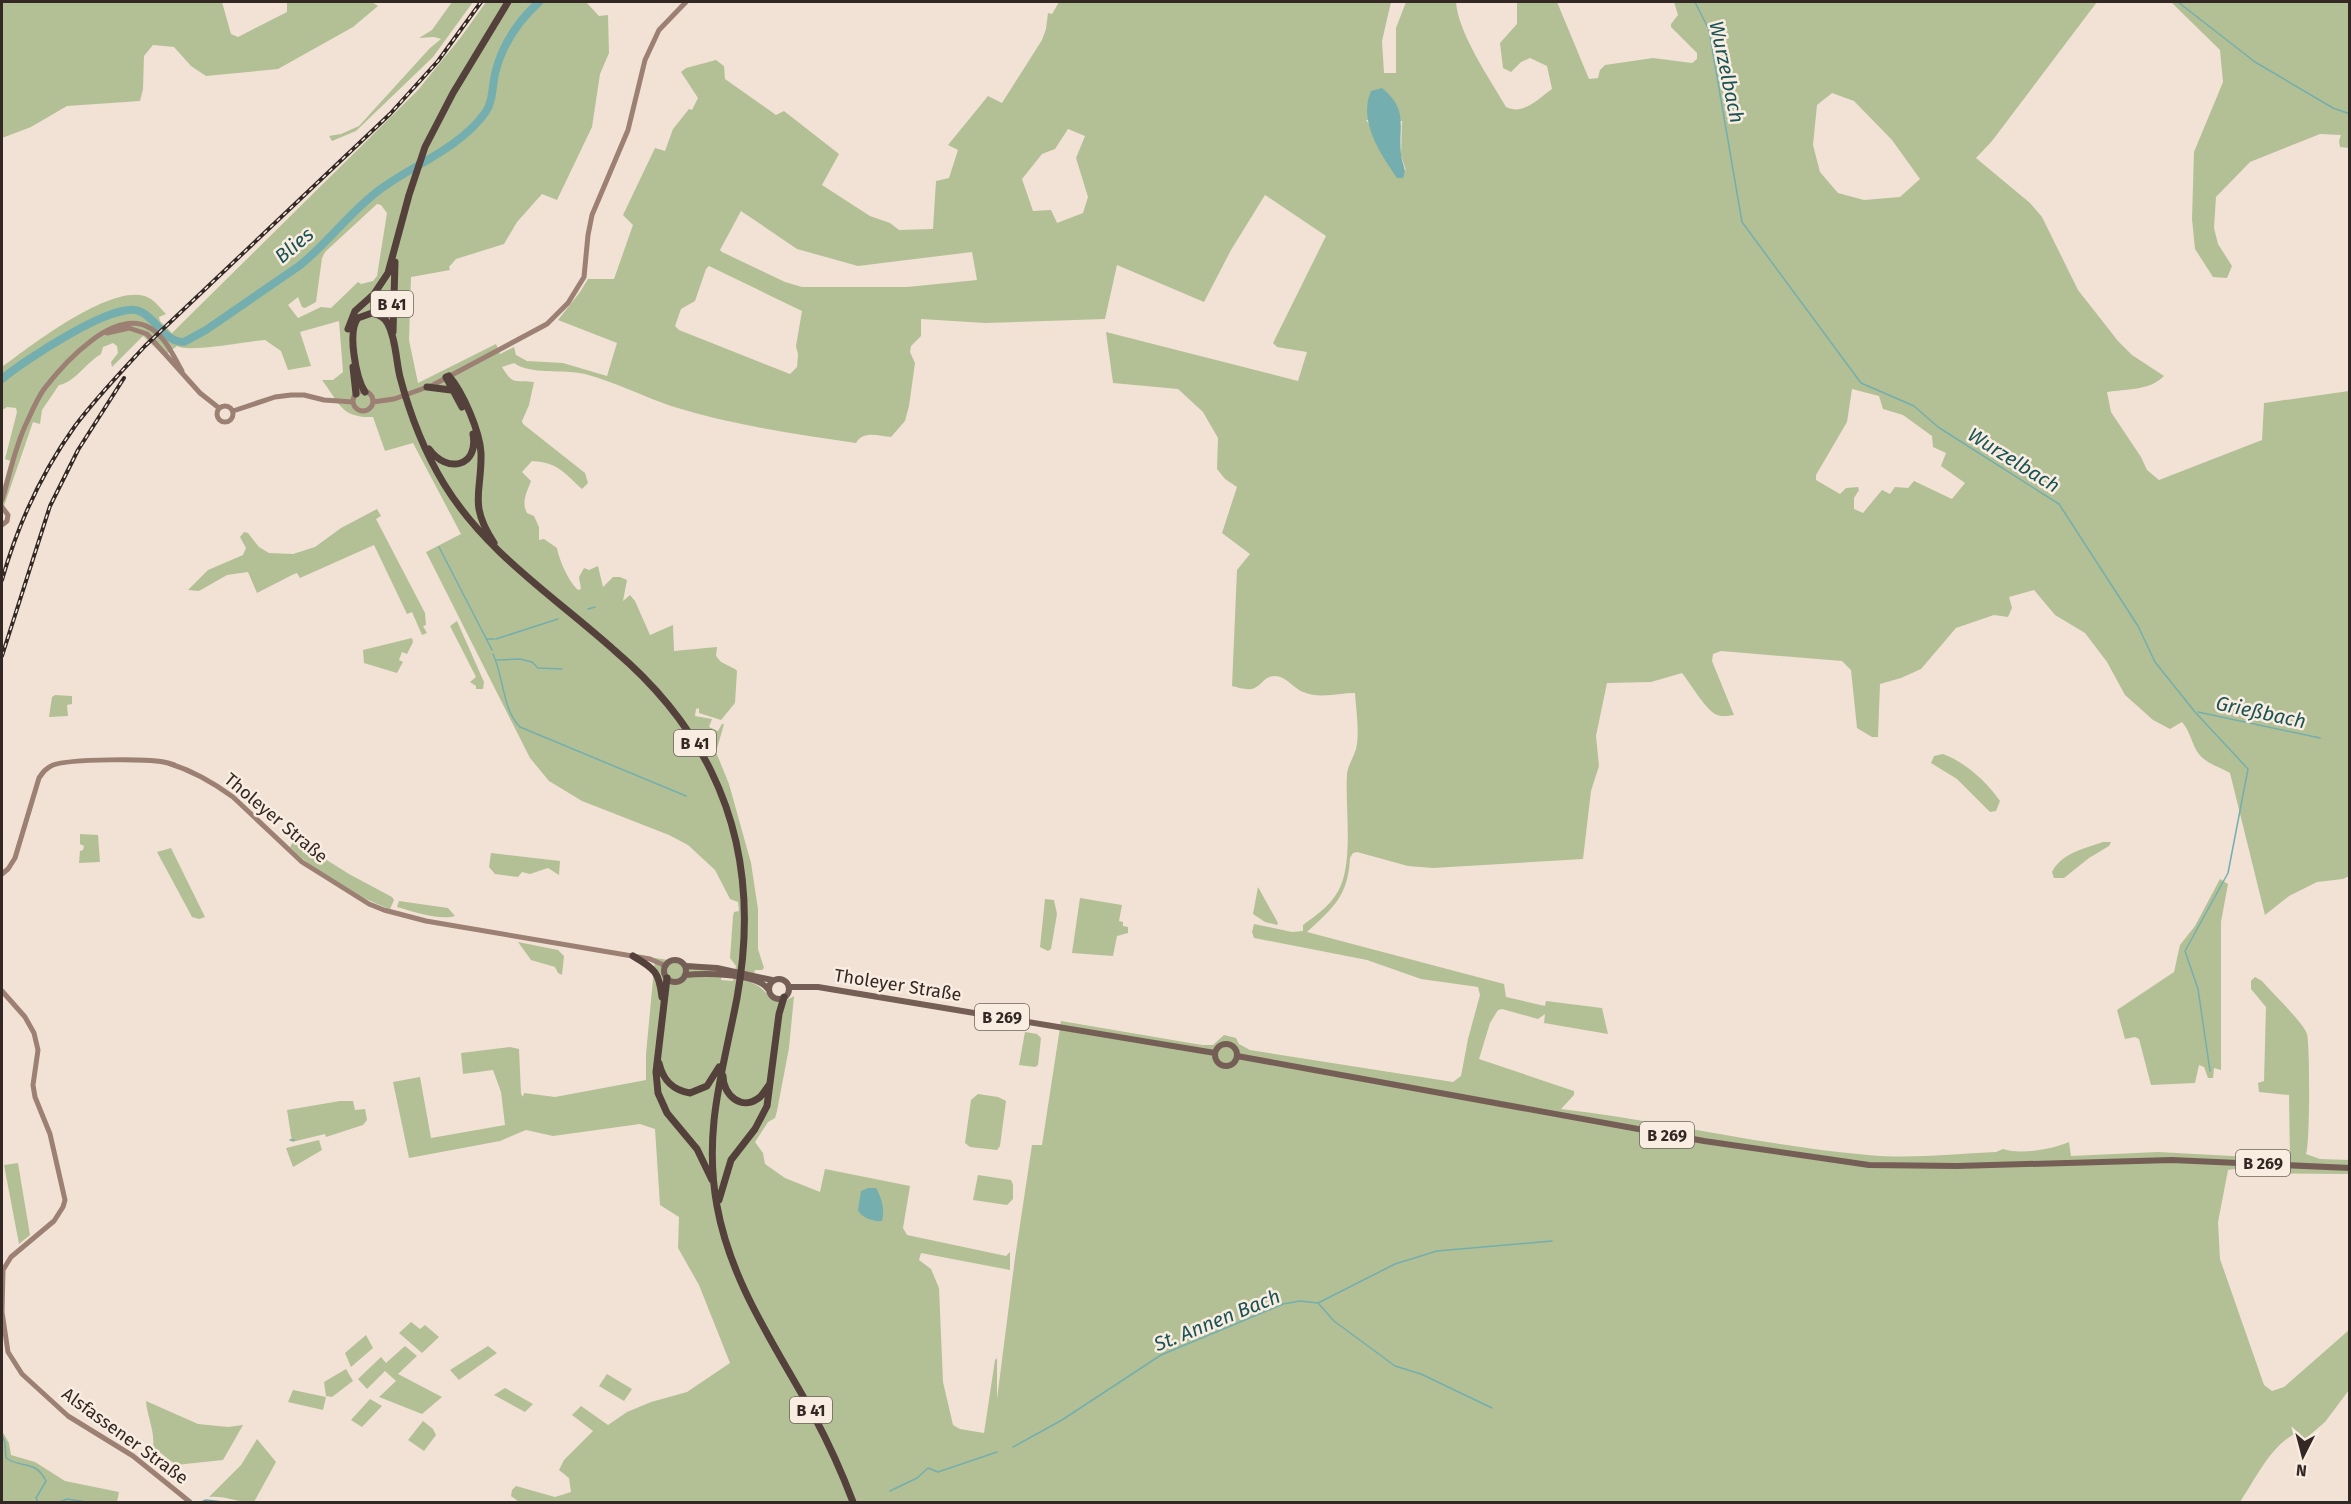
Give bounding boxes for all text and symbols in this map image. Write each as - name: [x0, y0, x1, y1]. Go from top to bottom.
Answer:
- water label: Wurzelbach: [1704, 19, 1750, 125]
- water label: Blies: [270, 222, 318, 268]
- road number: B 41: [371, 291, 413, 317]
- water label: Wurzelbach: [1964, 422, 2064, 498]
- water label: Grießbach: [2214, 691, 2308, 733]
- road number: B 41: [674, 730, 716, 756]
- street label: Tholeyer Straße: [220, 768, 332, 868]
- street label: Tholeyer Straße: [833, 964, 963, 1006]
- road number: B 269: [975, 1004, 1029, 1030]
- road number: B 269: [1640, 1122, 1694, 1148]
- road number: B 269: [2236, 1150, 2290, 1176]
- water label: St. Annen Bach: [1149, 1284, 1284, 1357]
- street label: Alsfassener Straße: [58, 1383, 192, 1489]
- road number: B 41: [790, 1397, 832, 1423]
- north arrow: [2273, 1426, 2333, 1486]
- text: N: [2295, 1460, 2308, 1480]

